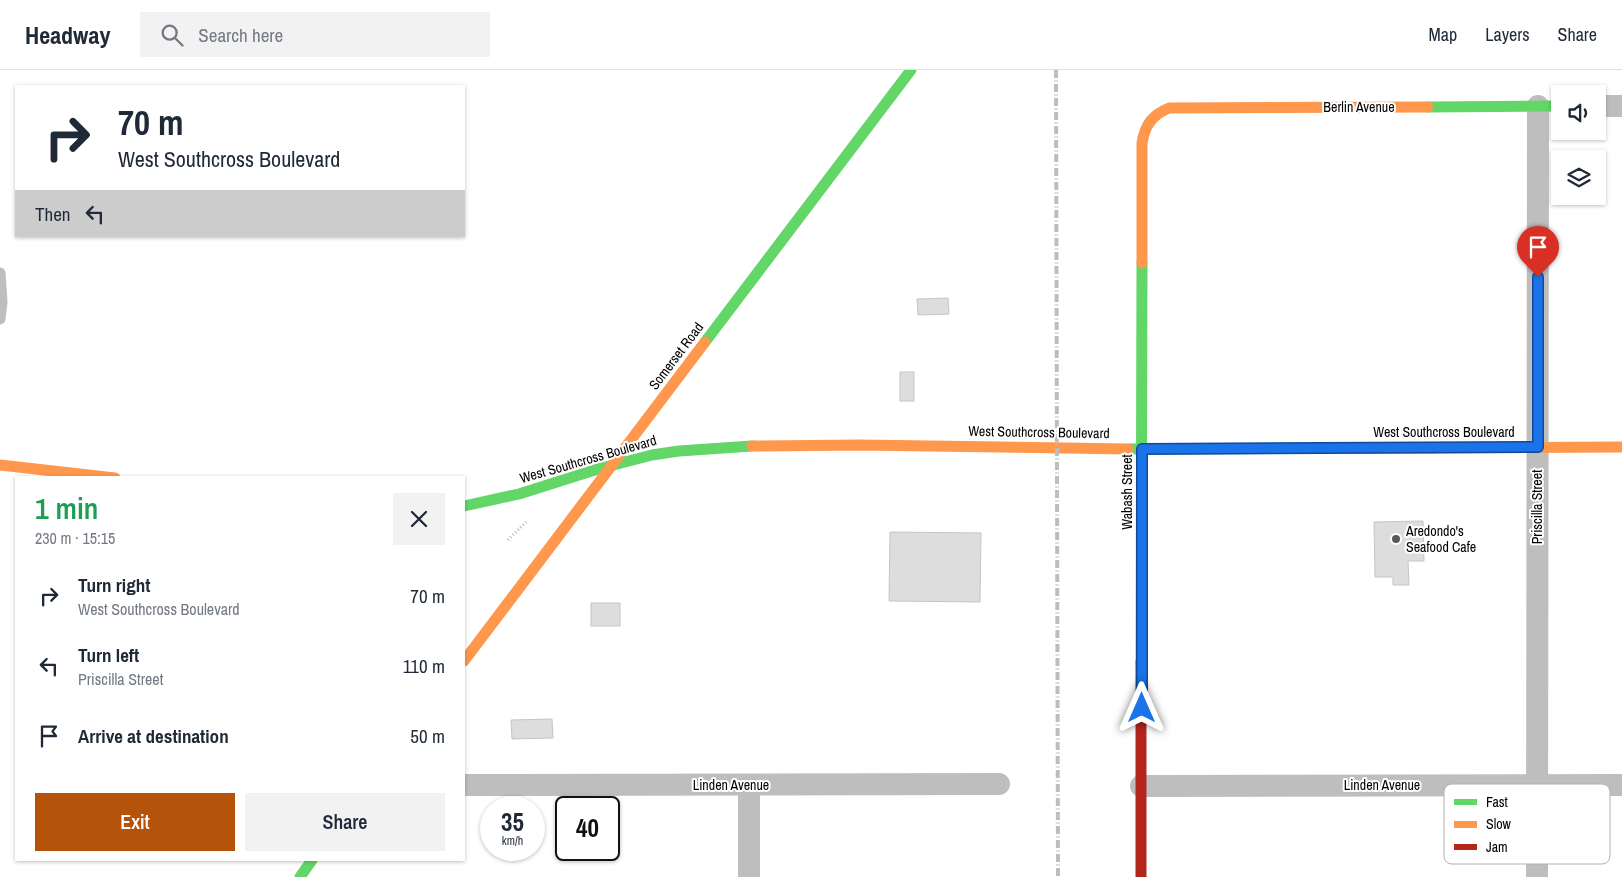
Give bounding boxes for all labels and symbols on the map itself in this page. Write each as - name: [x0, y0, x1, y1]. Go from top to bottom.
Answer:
- street label: Berlin Avenue: [1323, 98, 1395, 116]
- pin: [1517, 226, 1559, 277]
- street label: Somerset Road: [645, 319, 707, 393]
- street label: West Southcross Boulevard: [968, 422, 1110, 442]
- street label: West Southcross Boulevard: [1373, 423, 1515, 441]
- street label: West Southcross Boulevard: [518, 431, 658, 487]
- street label: Wabash Street: [1118, 454, 1136, 530]
- street label: Priscilla Street: [1528, 470, 1546, 544]
- place label: Aredondo's Seafood Cafe: [1405, 522, 1476, 556]
- marker: Aredondo's Seafood Cafe: [1390, 533, 1402, 545]
- position arrow: [1115, 681, 1167, 733]
- street label: Linden Avenue: [693, 776, 769, 794]
- street label: Linden Avenue: [1344, 776, 1420, 794]
- legend: [1444, 784, 1610, 864]
- text: Fast: [1486, 793, 1508, 811]
- speed limit sign: 40: [555, 796, 620, 861]
- text: Slow: [1486, 815, 1512, 833]
- text: Jam: [1486, 838, 1508, 856]

